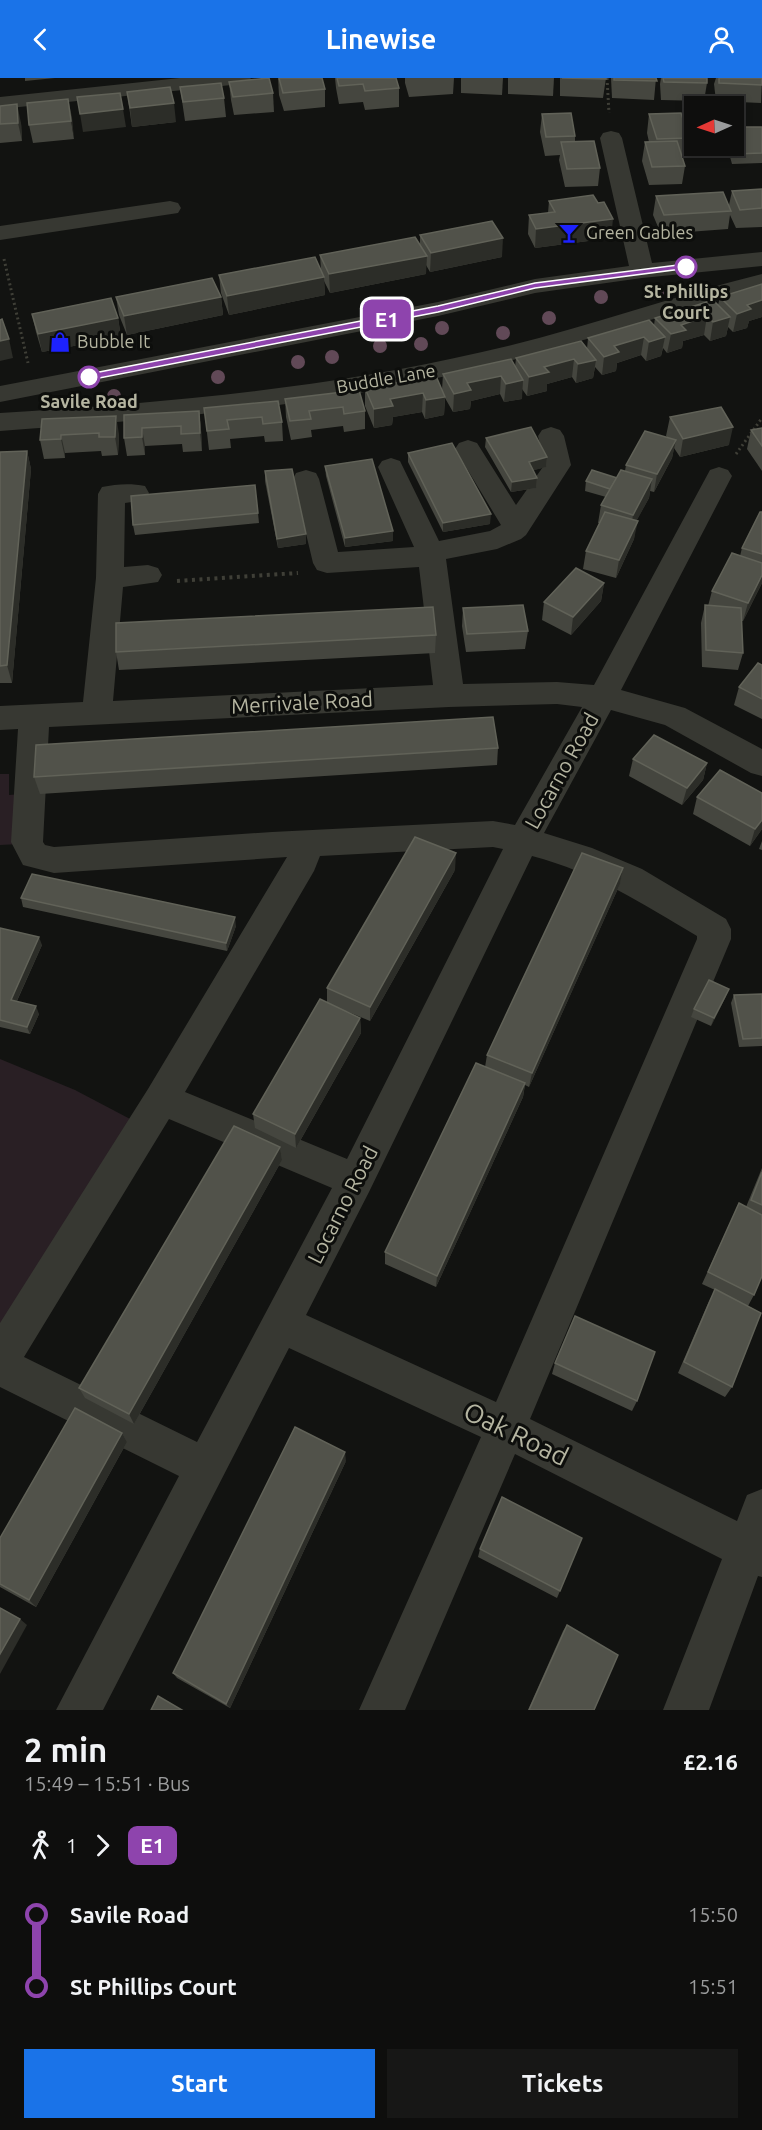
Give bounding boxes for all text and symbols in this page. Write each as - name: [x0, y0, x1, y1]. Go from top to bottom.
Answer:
- icon: back: [24, 23, 57, 56]
- icon: person: [705, 23, 738, 56]
- text: Linewise: [326, 24, 436, 54]
- north arrow: [684, 96, 744, 156]
- map controls: [684, 96, 744, 156]
- bar icon: Green Gables: [557, 221, 581, 245]
- place label: Green Gables: [586, 222, 693, 242]
- marker: St Phillips Court: [675, 256, 697, 278]
- place label: St Phillips Court: [644, 281, 728, 322]
- line badge: E1: [360, 300, 414, 338]
- text: E1: [375, 307, 399, 331]
- shop icon: Bubble It: [48, 330, 72, 354]
- place label: Bubble It: [77, 331, 150, 351]
- street label: Buddle Lane: [335, 359, 437, 397]
- marker: Savile Road: [78, 366, 100, 388]
- place label: Savile Road: [40, 391, 138, 411]
- street label: Merrivale Road: [230, 686, 374, 718]
- street label: Locarno Road: [519, 708, 603, 833]
- street label: Locarno Road: [302, 1142, 382, 1267]
- street label: Oak Road: [459, 1396, 573, 1471]
- text: 2 min: [24, 1731, 107, 1768]
- text: £2.16: [683, 1749, 738, 1774]
- text: 15:49 – 15:51 · Bus: [24, 1772, 190, 1795]
- icon: walk: [24, 1829, 57, 1862]
- icon: forward: [86, 1829, 119, 1862]
- text: E1: [140, 1833, 165, 1857]
- text: 1: [66, 1834, 77, 1857]
- text: Savile Road: [70, 1902, 189, 1927]
- text: 15:50: [688, 1903, 738, 1926]
- text: St Phillips Court: [70, 1974, 237, 1999]
- text: 15:51: [688, 1975, 738, 1998]
- button: Start: [24, 2049, 375, 2118]
- button: Tickets: [387, 2049, 738, 2118]

